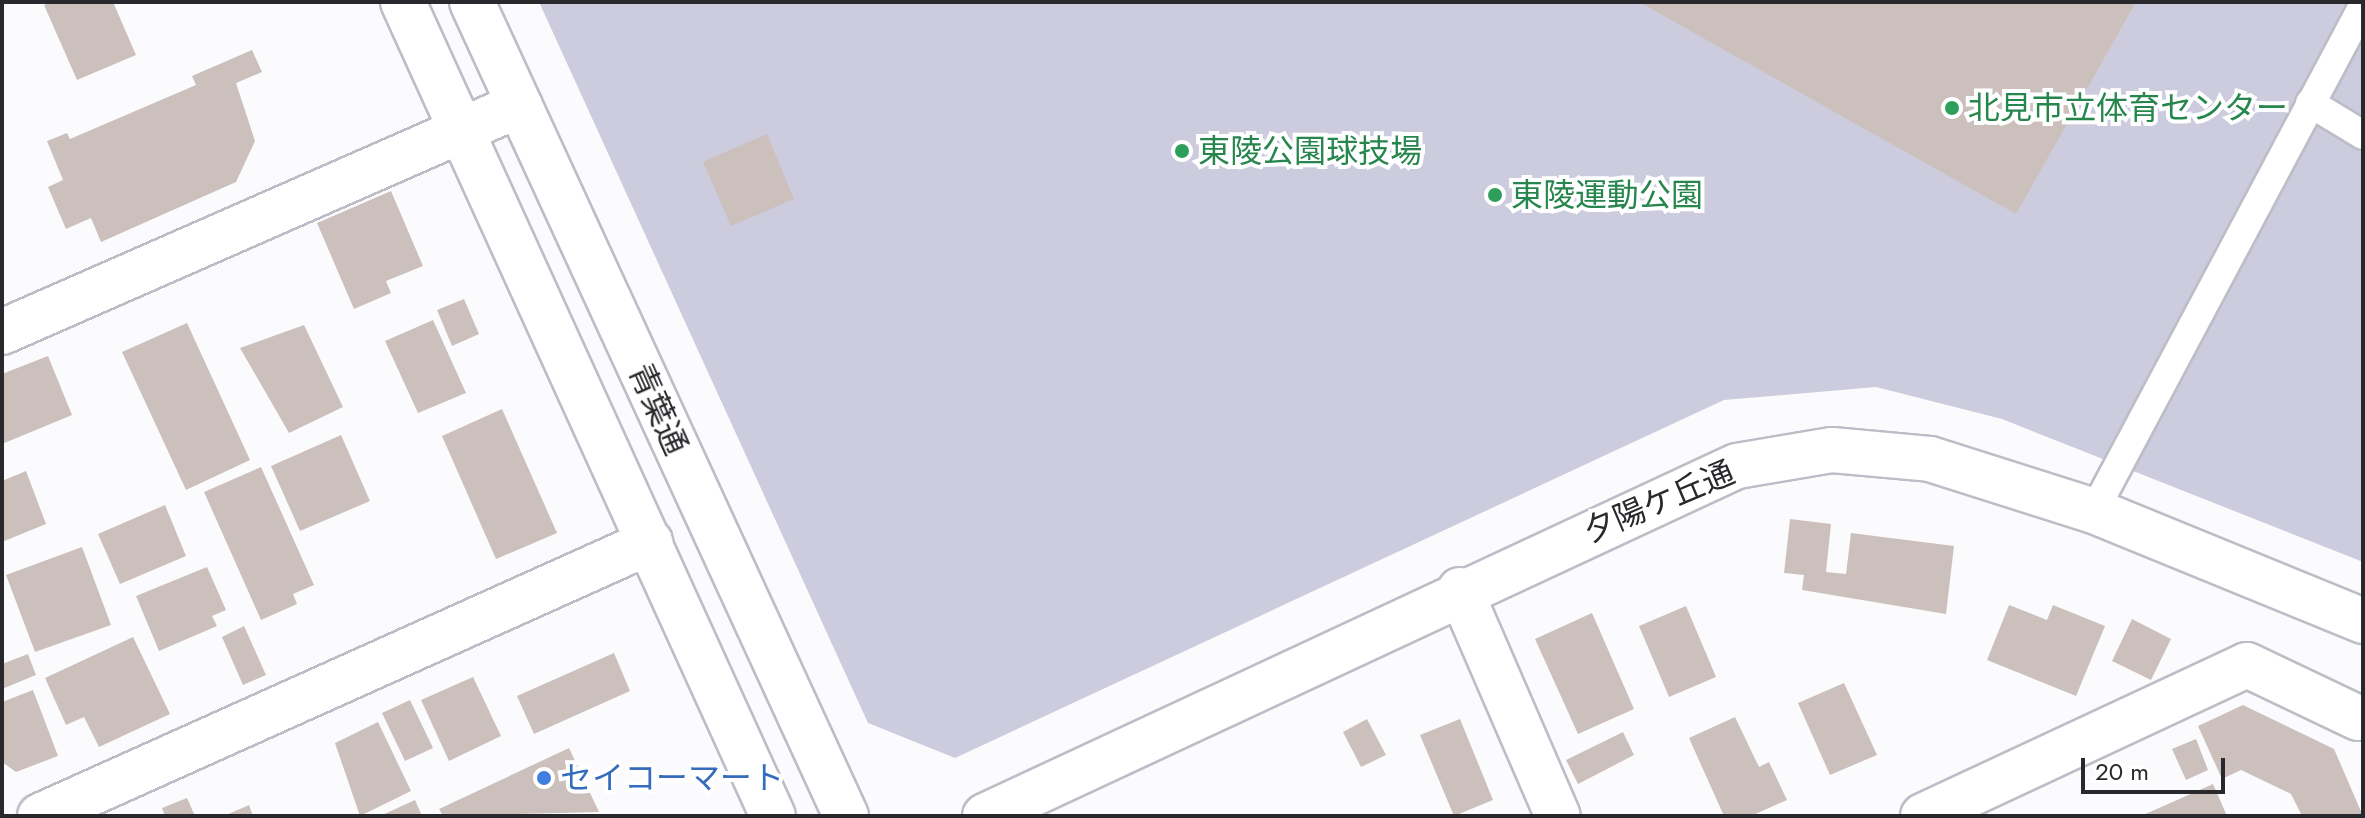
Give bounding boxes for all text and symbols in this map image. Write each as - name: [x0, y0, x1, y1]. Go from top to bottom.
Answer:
- place label: 北見市立体育センター: [1968, 89, 2288, 127]
- marker: 北見市立体育センター: [1943, 99, 1961, 117]
- place label: 東陵公園球技場: [1198, 132, 1422, 170]
- marker: 東陵公園球技場: [1173, 142, 1191, 160]
- place label: 東陵運動公園: [1511, 176, 1703, 214]
- marker: 東陵運動公園: [1486, 186, 1504, 204]
- street label: 青葉通: [621, 357, 695, 461]
- street label: 夕陽ケ丘通: [1578, 453, 1740, 551]
- scale bar: [2085, 742, 2229, 792]
- text: 20 m: [2095, 754, 2149, 789]
- place label: セイコーマート: [560, 759, 784, 797]
- marker: セイコーマート: [535, 769, 553, 787]

